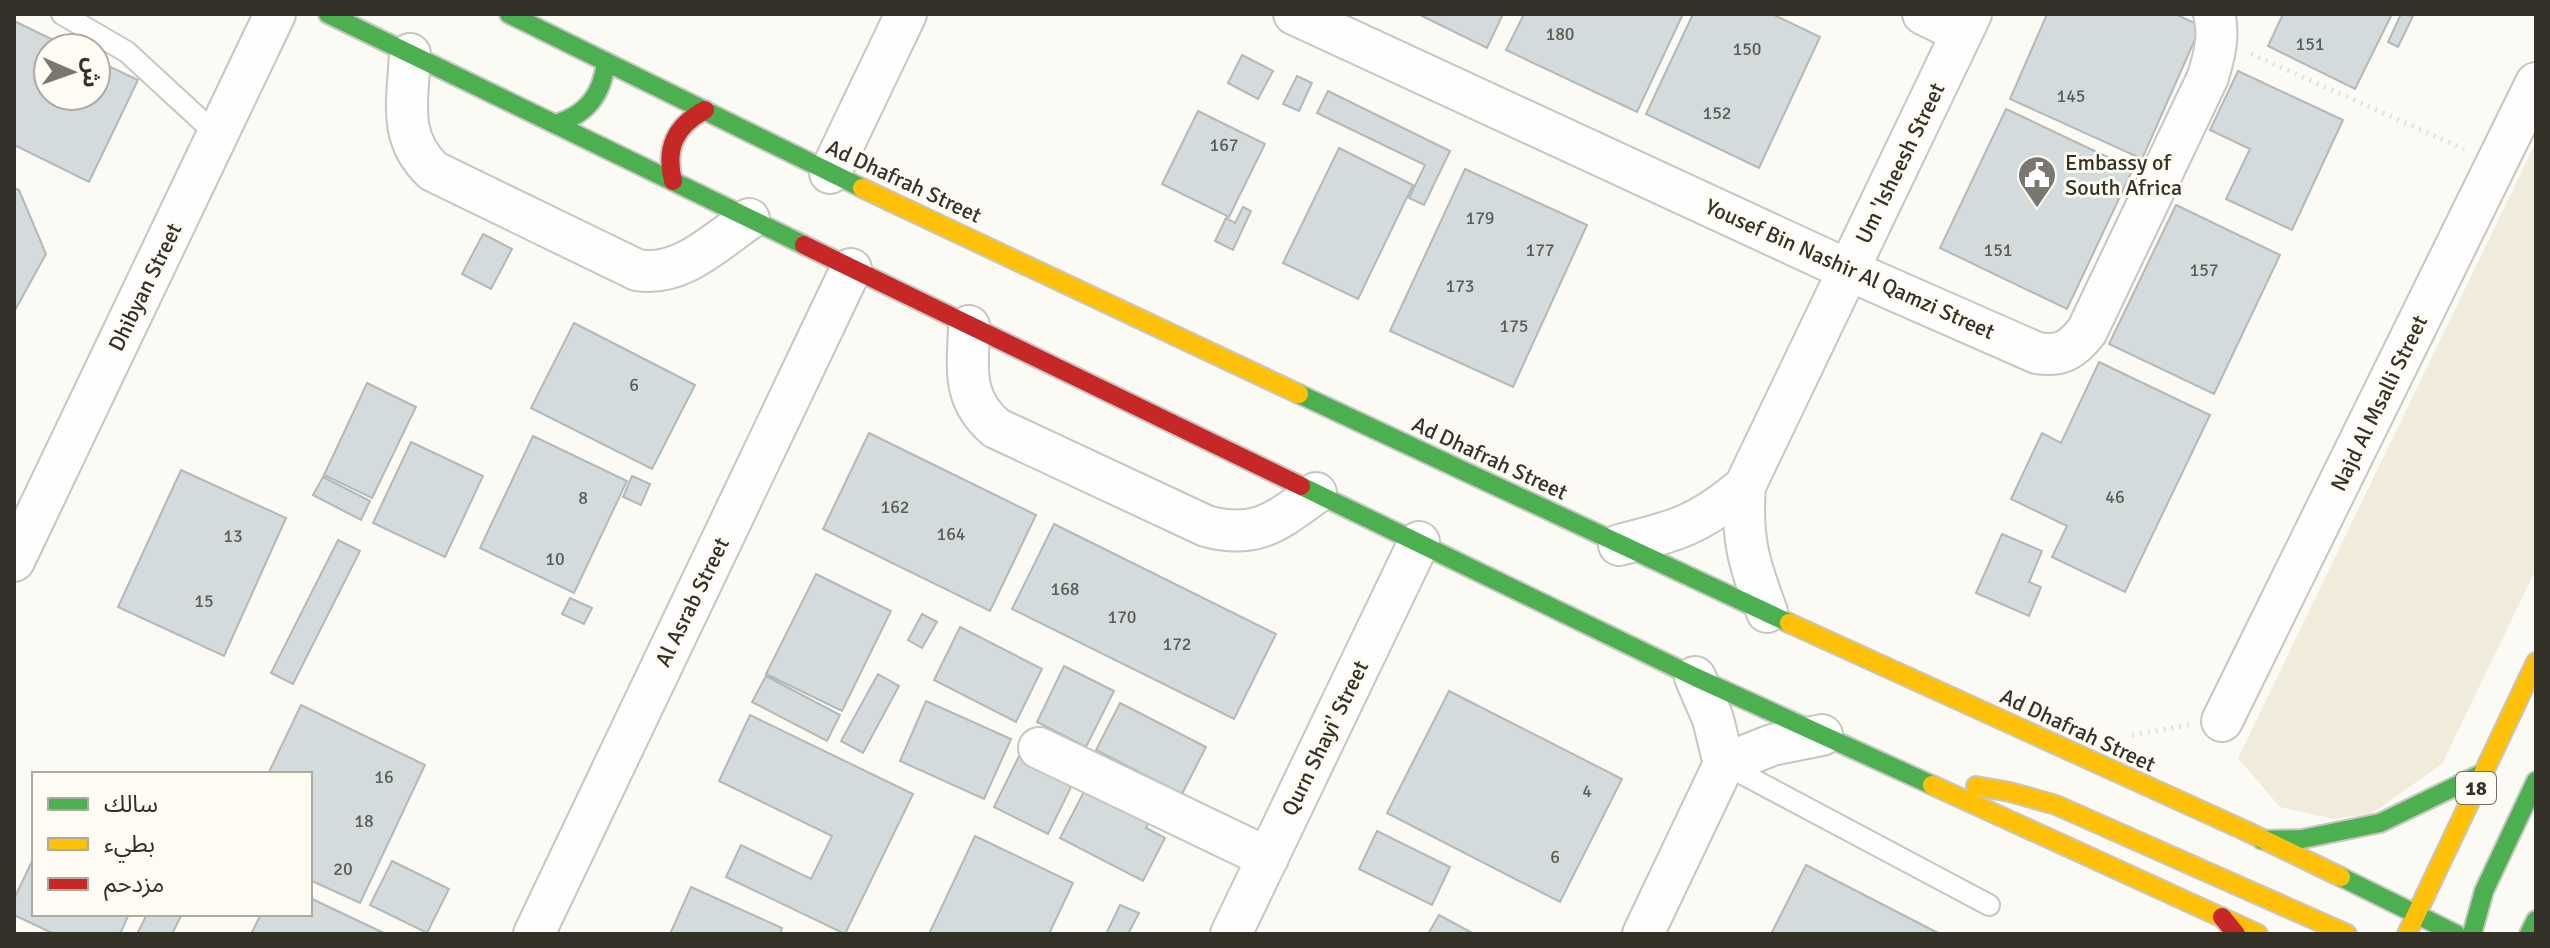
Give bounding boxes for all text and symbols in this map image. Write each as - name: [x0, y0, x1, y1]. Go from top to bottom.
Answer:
- house number: 180: [1545, 23, 1575, 45]
- north arrow: [32, 32, 112, 112]
- house number: 151: [2295, 33, 2325, 55]
- house number: 150: [1732, 38, 1762, 60]
- text: ش: [77, 57, 106, 88]
- street label: Um 'Isheesh Street: [1849, 78, 1951, 248]
- house number: 145: [2056, 85, 2086, 107]
- house number: 152: [1702, 102, 1732, 124]
- street label: Ad Dhafrah Street: [822, 133, 986, 229]
- house number: 167: [1209, 134, 1239, 156]
- place label: Embassy of South Africa: [2065, 149, 2182, 201]
- public building icon: Embassy of South Africa: [2016, 154, 2058, 209]
- street label: Yousef Bin Nashir Al Qamzi Street: [1701, 193, 1999, 345]
- house number: 179: [1465, 207, 1495, 229]
- street label: Dhibyan Street: [102, 218, 188, 355]
- house number: 177: [1525, 239, 1555, 261]
- house number: 151: [1983, 239, 2013, 261]
- house number: 157: [2189, 259, 2219, 281]
- house number: 173: [1445, 275, 1475, 297]
- street label: Najd Al Msalli Street: [2325, 310, 2433, 495]
- house number: 175: [1499, 315, 1529, 337]
- house number: 6: [629, 374, 639, 396]
- street label: Ad Dhafrah Street: [1408, 410, 1572, 506]
- house number: 46: [2105, 486, 2125, 508]
- house number: 8: [578, 487, 588, 509]
- house number: 162: [880, 496, 910, 518]
- house number: 164: [936, 523, 966, 545]
- house number: 13: [223, 525, 243, 547]
- street label: Al Asrab Street: [649, 533, 735, 671]
- house number: 10: [545, 548, 565, 570]
- house number: 168: [1050, 578, 1080, 600]
- house number: 15: [194, 590, 214, 612]
- house number: 170: [1107, 606, 1137, 628]
- house number: 172: [1162, 633, 1192, 655]
- street label: Qurn Shayi' Street: [1276, 656, 1374, 820]
- street label: Ad Dhafrah Street: [1996, 682, 2160, 778]
- house number: 16: [374, 766, 394, 788]
- legend: [32, 772, 312, 916]
- road number: 18: [2456, 772, 2496, 804]
- house number: 4: [1582, 780, 1592, 802]
- text: سالك: [104, 789, 158, 819]
- house number: 18: [354, 810, 374, 832]
- text: بطيء: [104, 829, 155, 863]
- house number: 6: [1550, 846, 1560, 868]
- house number: 20: [333, 858, 353, 880]
- text: مزدحم: [104, 869, 164, 901]

